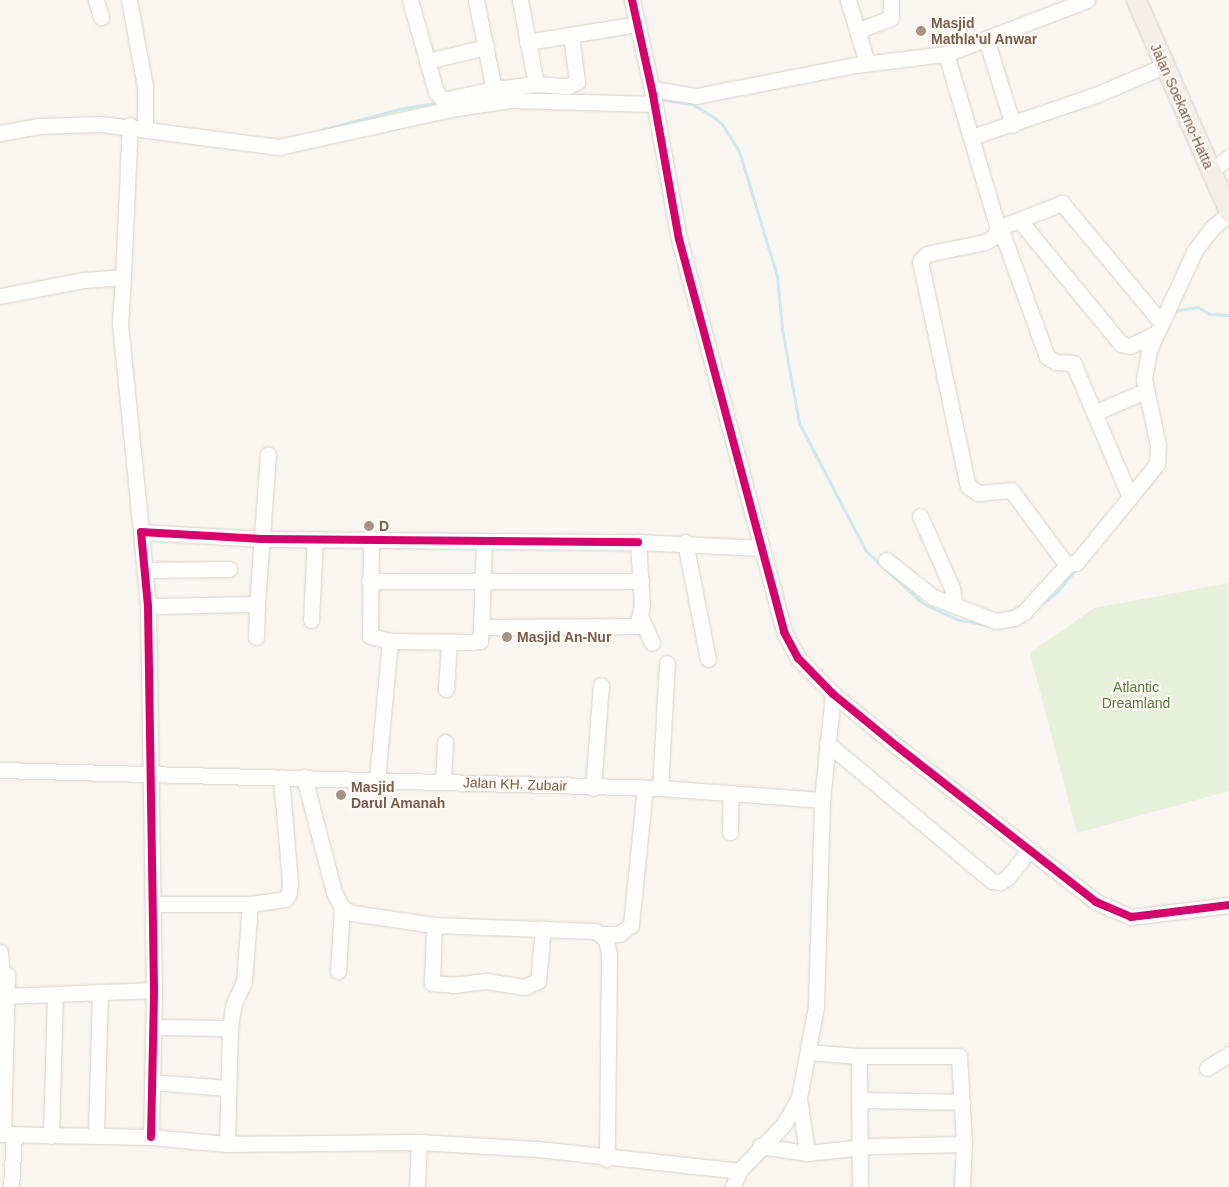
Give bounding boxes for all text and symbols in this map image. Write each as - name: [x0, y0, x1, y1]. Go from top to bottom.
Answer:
- place label: Masjid Mathla'ul Anwar: [931, 15, 1038, 48]
- marker: Masjid Mathla'ul Anwar: [915, 25, 927, 37]
- street label: Jalan Soekarno-Hatta: [1147, 41, 1217, 171]
- place label: D: [379, 518, 389, 534]
- marker: D: [363, 520, 375, 532]
- place label: Masjid An-Nur: [517, 629, 612, 645]
- marker: Masjid An-Nur: [501, 631, 513, 643]
- park label: Atlantic Dreamland: [1102, 679, 1170, 712]
- street label: Jalan KH. Zubair: [463, 774, 567, 794]
- place label: Masjid Darul Amanah: [351, 779, 446, 812]
- marker: Masjid Darul Amanah: [335, 789, 347, 801]

